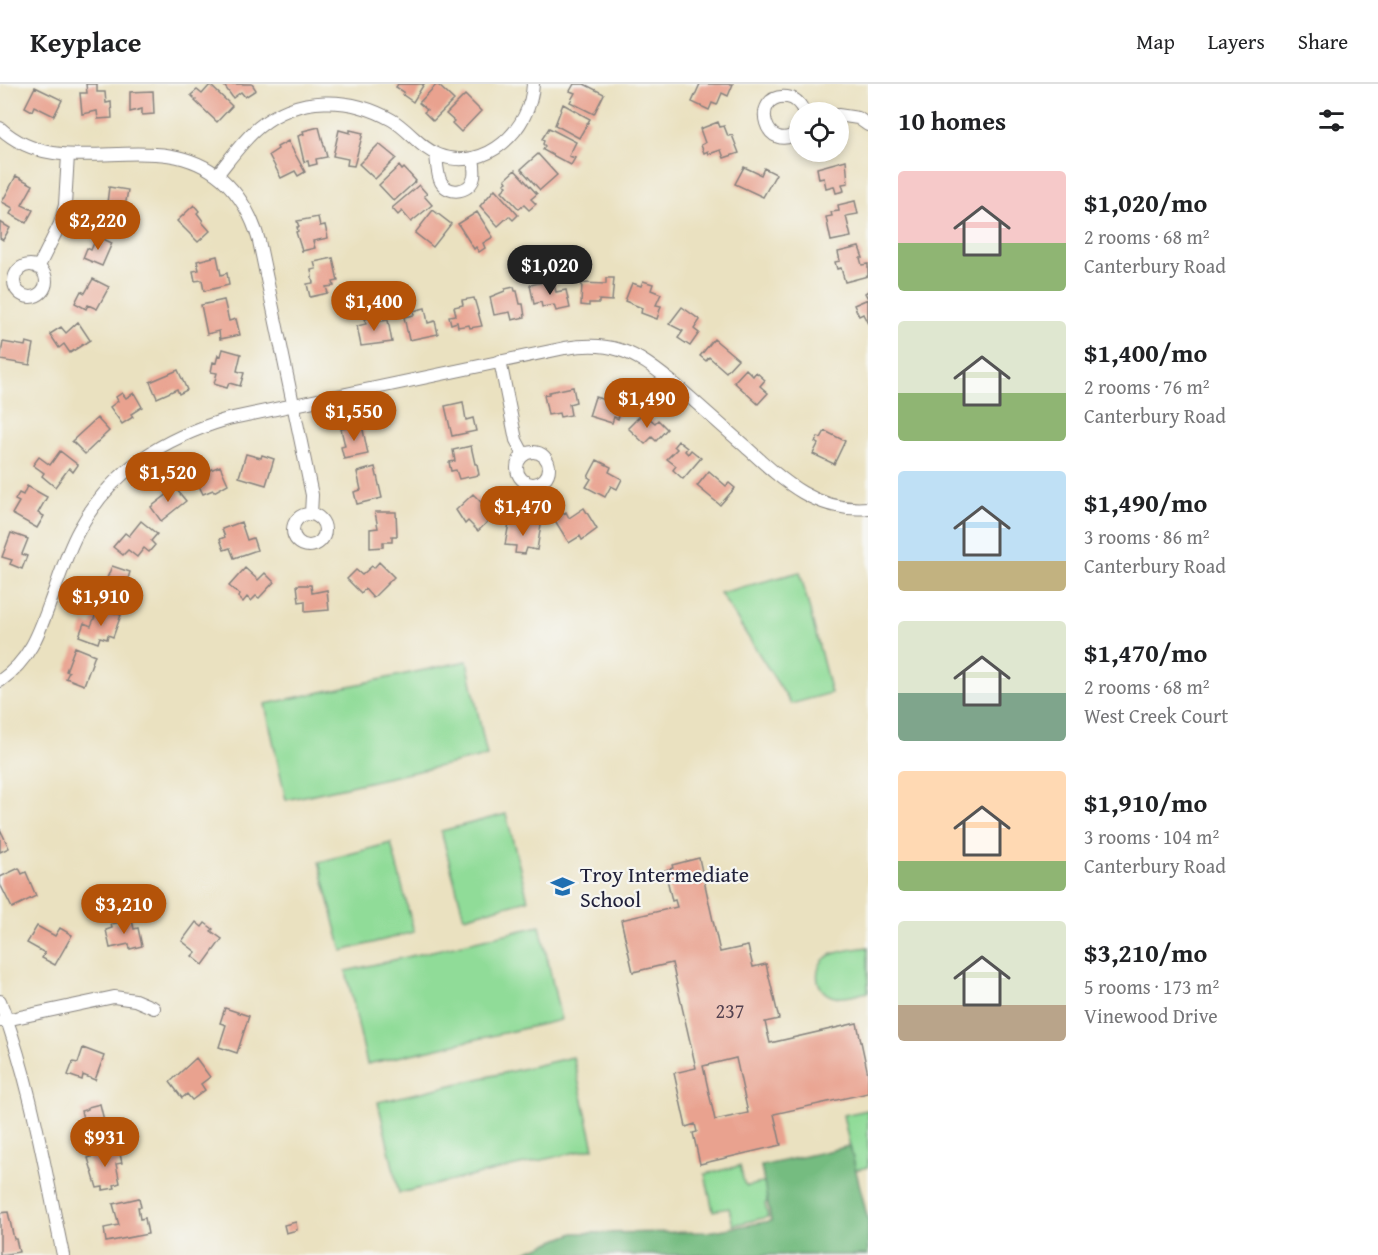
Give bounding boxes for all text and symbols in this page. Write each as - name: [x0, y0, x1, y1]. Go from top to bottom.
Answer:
- text: Keyplace: [30, 21, 141, 62]
- text: Map: [1136, 26, 1175, 57]
- text: Layers: [1208, 26, 1265, 57]
- text: Share: [1298, 26, 1348, 57]
- text: 10 homes: [898, 101, 1006, 140]
- map controls: [789, 102, 849, 162]
- button: locate: [789, 102, 849, 162]
- icon: filters: [1315, 104, 1348, 137]
- text: $1,020/mo: [1084, 183, 1207, 222]
- icon: home: [946, 195, 1018, 267]
- pin: $2,220: [49, 200, 147, 251]
- text: $2,220: [69, 205, 127, 234]
- text: 2 rooms · 68 m²: [1084, 222, 1210, 251]
- pin: $1,020: [501, 245, 599, 296]
- text: $1,020: [521, 250, 579, 279]
- text: Canterbury Road: [1084, 251, 1226, 280]
- pin: $1,400: [325, 281, 423, 332]
- text: $1,400: [345, 286, 403, 315]
- text: $1,400/mo: [1084, 333, 1207, 372]
- icon: home: [946, 345, 1018, 417]
- text: 2 rooms · 76 m²: [1084, 372, 1210, 401]
- pin: $1,490: [598, 378, 696, 429]
- text: $1,490: [618, 383, 676, 412]
- pin: $1,550: [305, 391, 403, 442]
- text: $1,550: [325, 396, 383, 425]
- text: Canterbury Road: [1084, 401, 1226, 430]
- pin: $1,520: [119, 452, 217, 503]
- text: $1,520: [139, 457, 197, 486]
- text: $1,490/mo: [1084, 483, 1207, 522]
- pin: $1,470: [474, 486, 572, 537]
- text: $1,470: [494, 491, 552, 520]
- icon: home: [946, 495, 1018, 567]
- text: 3 rooms · 86 m²: [1084, 522, 1210, 551]
- text: Canterbury Road: [1084, 551, 1226, 580]
- pin: $1,910: [52, 576, 150, 627]
- text: $1,910: [72, 581, 130, 610]
- text: $1,470/mo: [1084, 633, 1207, 672]
- icon: home: [946, 645, 1018, 717]
- text: 2 rooms · 68 m²: [1084, 672, 1210, 701]
- text: West Creek Court: [1084, 701, 1228, 730]
- text: $1,910/mo: [1084, 783, 1207, 822]
- icon: home: [946, 795, 1018, 867]
- text: 3 rooms · 104 m²: [1084, 822, 1219, 851]
- text: Canterbury Road: [1084, 851, 1226, 880]
- place label: Troy Intermediate School: [580, 858, 749, 915]
- school or university icon: Troy Intermediate School: [549, 874, 575, 900]
- pin: $3,210: [75, 884, 173, 935]
- text: $3,210: [95, 889, 153, 918]
- text: $3,210/mo: [1084, 933, 1207, 972]
- icon: home: [946, 945, 1018, 1017]
- text: 5 rooms · 173 m²: [1084, 972, 1219, 1001]
- house number: 237: [716, 996, 744, 1025]
- text: Vinewood Drive: [1084, 1001, 1218, 1030]
- pin: $931: [69, 1117, 141, 1168]
- text: $931: [84, 1122, 126, 1151]

